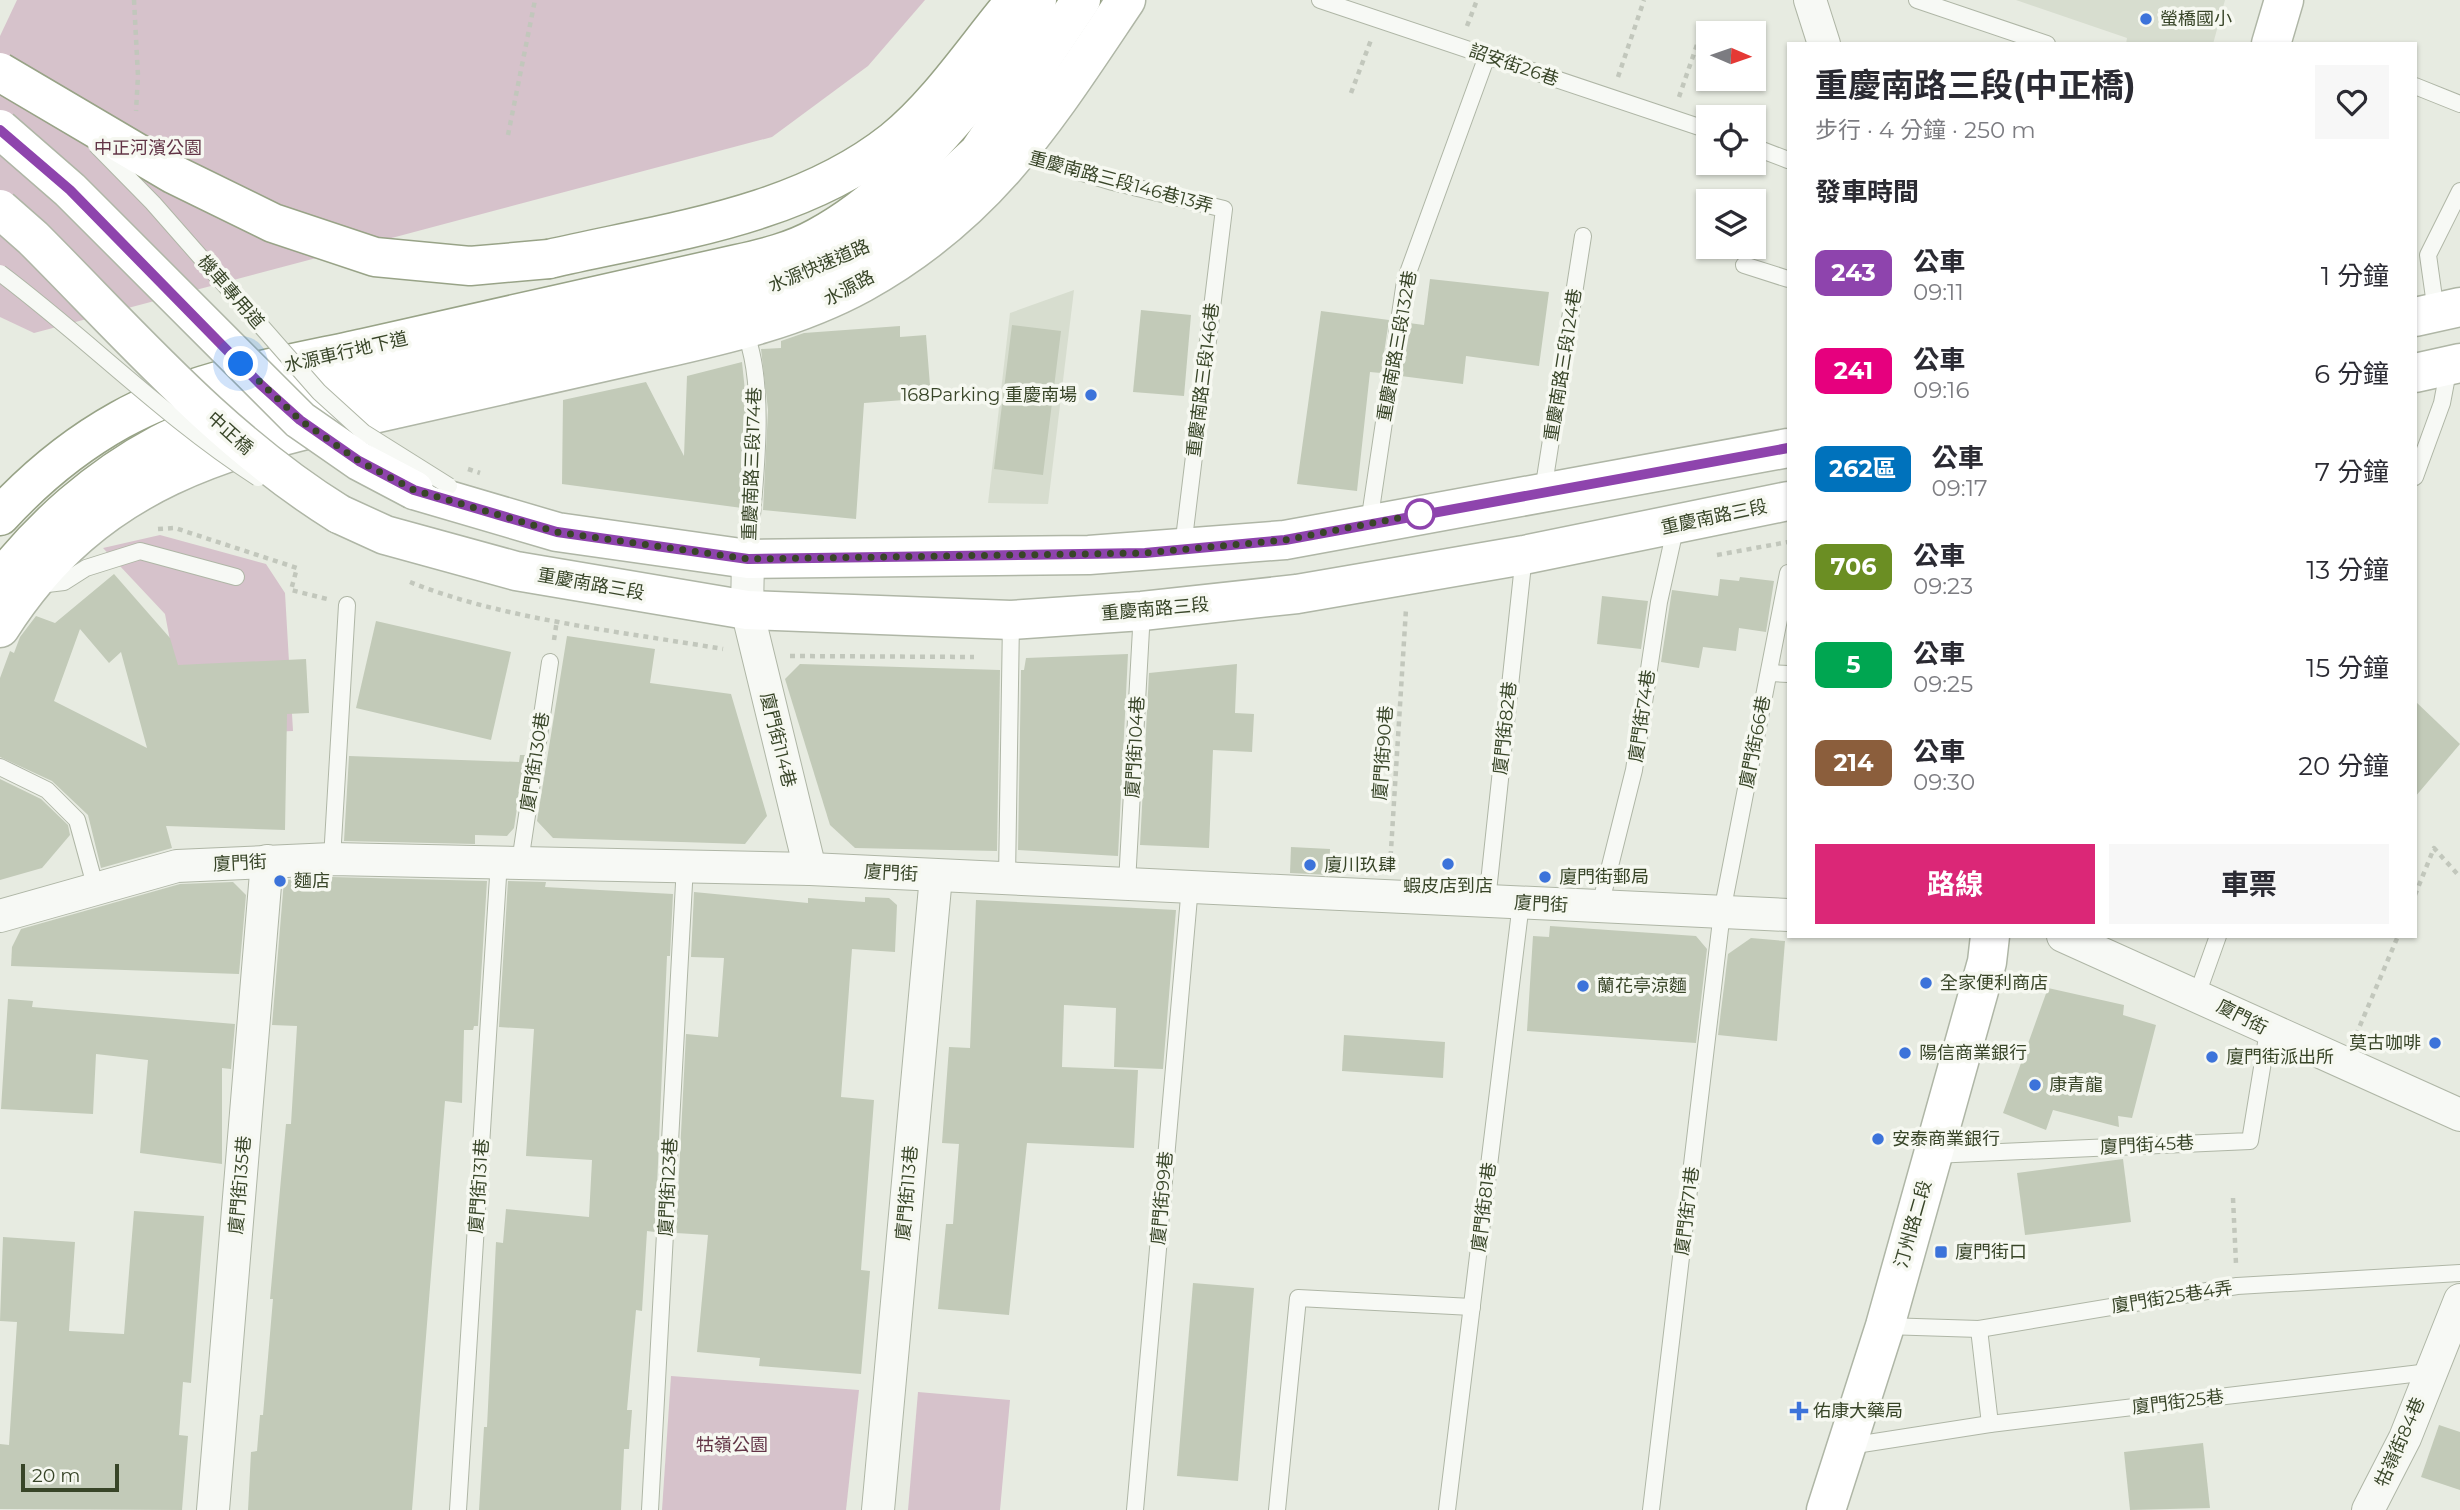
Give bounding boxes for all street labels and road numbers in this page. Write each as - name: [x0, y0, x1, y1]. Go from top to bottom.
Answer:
- street label: 詔安街26巷: [1466, 39, 1562, 91]
- street label: 重慶南路三段146巷13弄: [1026, 147, 1216, 217]
- street label: 水源快速道路: [765, 235, 873, 297]
- street label: 機車專用道: [193, 251, 269, 333]
- street label: 水源路: [820, 266, 878, 310]
- street label: 重慶南路三段132巷: [1373, 269, 1421, 423]
- street label: 重慶南路三段124巷: [1540, 287, 1586, 443]
- street label: 重慶南路三段146巷: [1183, 302, 1223, 458]
- street label: 水源車行地下道: [282, 327, 410, 377]
- street label: 重慶南路三段174巷: [738, 387, 766, 541]
- street label: 中正橋: [203, 407, 257, 459]
- street label: 重慶南路三段: [1659, 495, 1769, 539]
- street label: 重慶南路三段: [536, 564, 646, 604]
- street label: 重慶南路三段: [1100, 593, 1210, 625]
- street label: 廈門街74巷: [1625, 668, 1659, 764]
- street label: 廈門街82巷: [1489, 680, 1521, 776]
- street label: 廈門街114巷: [756, 690, 800, 790]
- street label: 廈門街66巷: [1735, 694, 1775, 790]
- street label: 廈門街104巷: [1121, 695, 1149, 799]
- street label: 廈門街90巷: [1369, 705, 1397, 801]
- street label: 廈門街130巷: [516, 711, 554, 813]
- street label: 廈門街: [212, 851, 268, 875]
- street label: 廈門街: [863, 861, 919, 885]
- street label: 廈門街: [1513, 892, 1569, 916]
- street label: 廈門街: [2213, 995, 2271, 1039]
- street label: 廈門街45巷: [2099, 1132, 2195, 1158]
- street label: 廈門街135巷: [225, 1135, 255, 1235]
- street label: 廈門街123巷: [654, 1137, 682, 1237]
- street label: 廈門街131巷: [465, 1138, 493, 1234]
- street label: 廈門街113巷: [892, 1145, 922, 1241]
- street label: 廈門街99巷: [1147, 1150, 1177, 1246]
- street label: 廈門街81巷: [1468, 1161, 1500, 1253]
- street label: 廈門街71巷: [1671, 1165, 1703, 1257]
- street label: 汀州路二段: [1890, 1178, 1936, 1270]
- street label: 廈門街25巷4弄: [2110, 1277, 2234, 1317]
- street label: 廈門街25巷: [2131, 1385, 2225, 1419]
- street label: 牯嶺街84巷: [2371, 1394, 2429, 1490]

